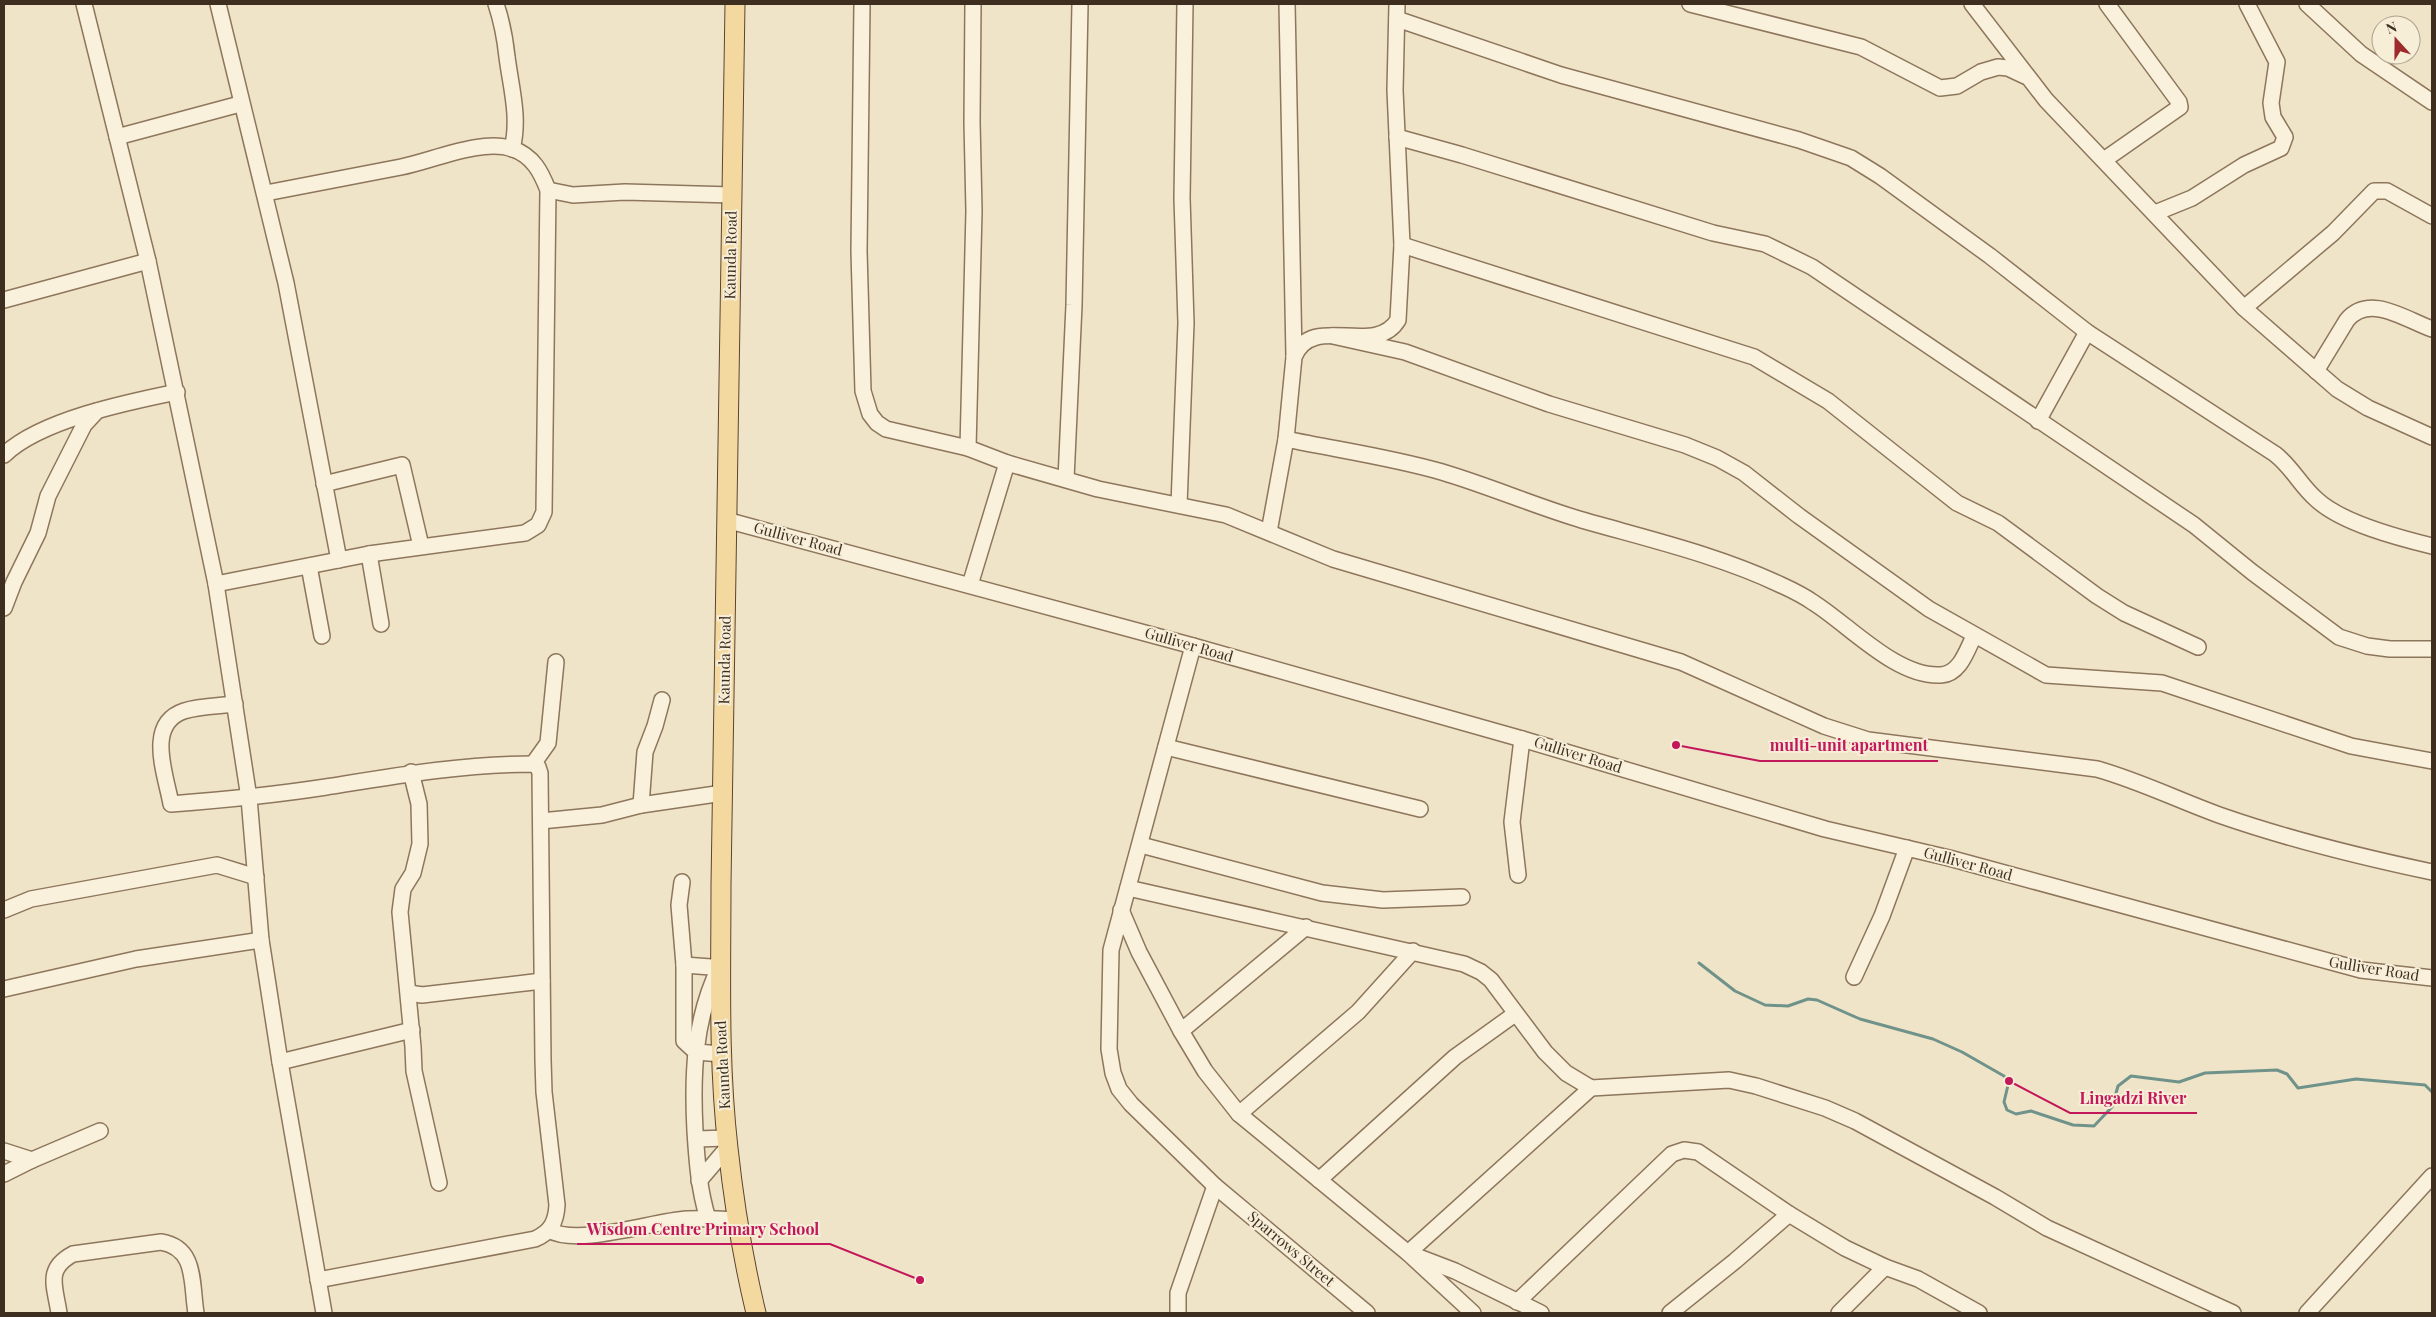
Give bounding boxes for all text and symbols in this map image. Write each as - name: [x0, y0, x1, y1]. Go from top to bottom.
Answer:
- north arrow: [2371, 15, 2421, 65]
- text: N: [2383, 17, 2399, 38]
- street label: Kaunda Road: [719, 210, 741, 300]
- street label: Gulliver Road: [752, 517, 845, 560]
- street label: Kaunda Road: [713, 615, 735, 705]
- street label: Gulliver Road: [1143, 622, 1236, 666]
- callout: multi-unit apartment: [1760, 730, 1938, 761]
- street label: Gulliver Road: [1532, 731, 1625, 777]
- text: multi-unit apartment: [1770, 734, 1929, 755]
- street label: Gulliver Road: [1922, 842, 2015, 885]
- street label: Gulliver Road: [2328, 951, 2421, 985]
- street label: Kaunda Road: [710, 1020, 734, 1110]
- callout: Lingadzi River: [2070, 1082, 2197, 1113]
- text: Lingadzi River: [2080, 1087, 2187, 1108]
- street label: Sparrows Street: [1244, 1206, 1340, 1291]
- callout: Wisdom Centre Primary School: [577, 1213, 830, 1244]
- text: Wisdom Centre Primary School: [586, 1218, 819, 1239]

